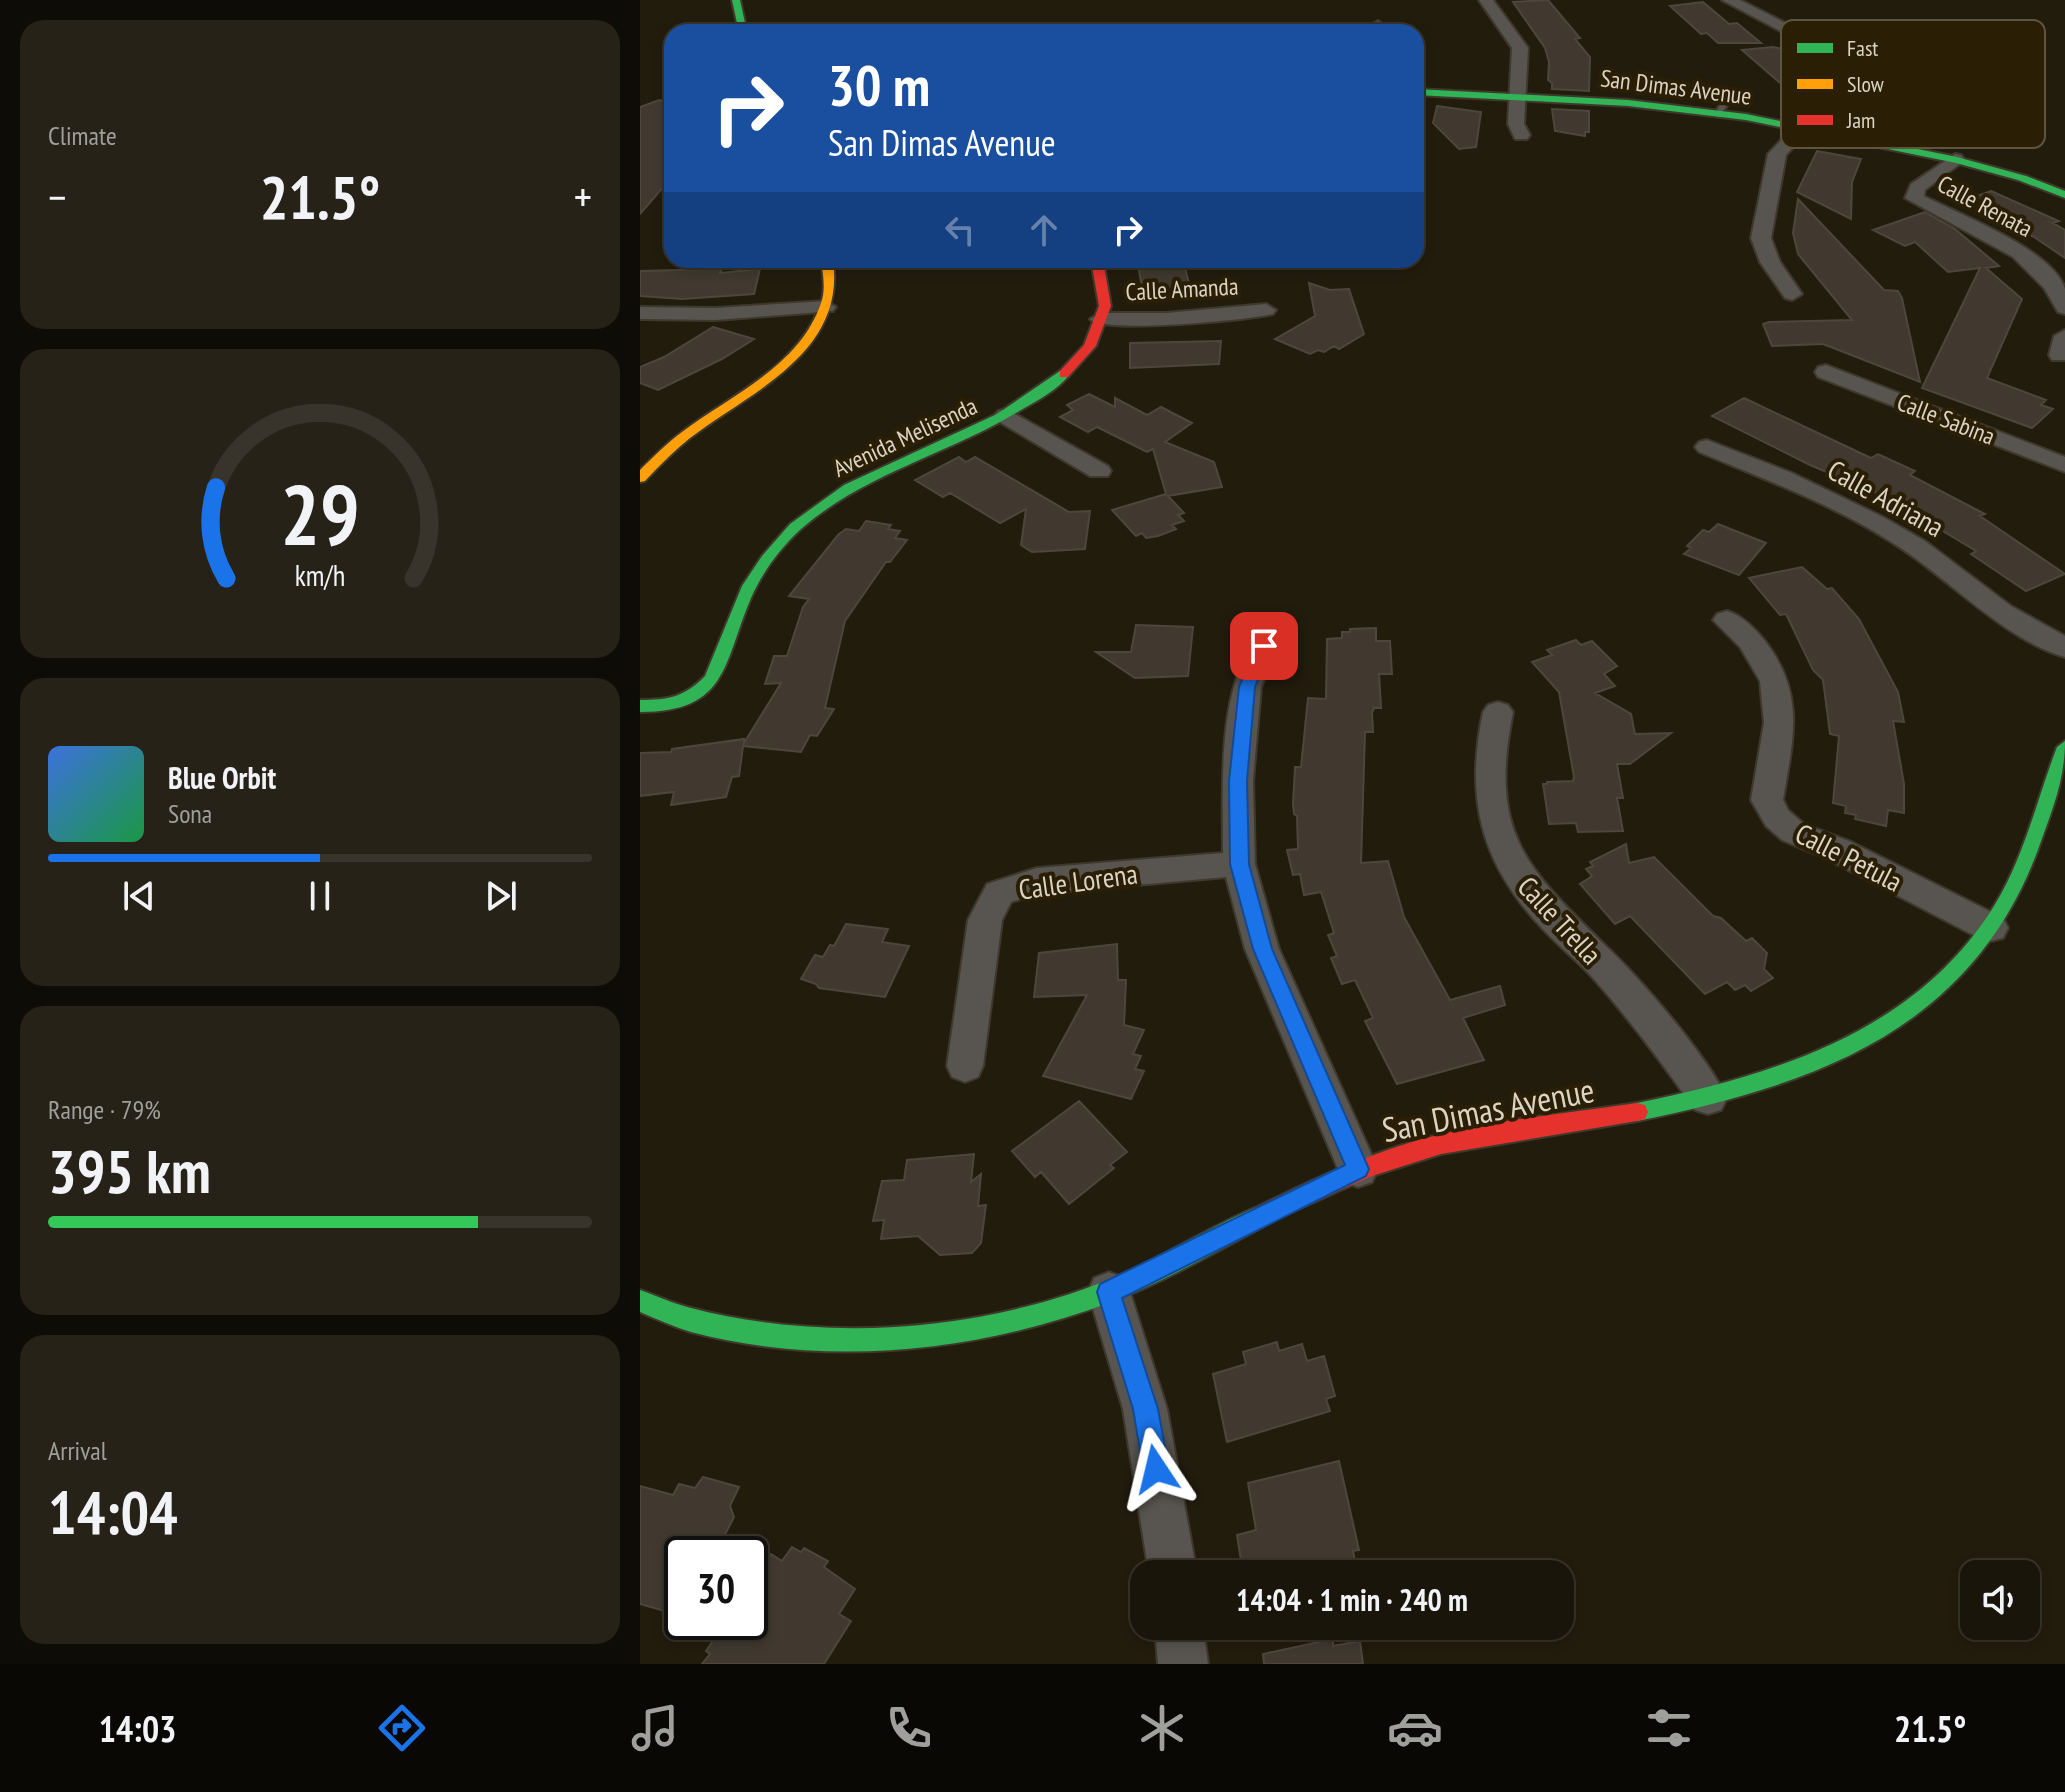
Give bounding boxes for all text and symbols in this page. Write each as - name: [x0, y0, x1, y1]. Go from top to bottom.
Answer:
- legend: [1781, 20, 2045, 148]
- text: Fast: [1847, 34, 1878, 62]
- text: 30 m: [828, 49, 930, 121]
- icon: right: [696, 56, 800, 160]
- street label: San Dimas Avenue: [1599, 62, 1753, 112]
- text: Slow: [1847, 70, 1884, 98]
- text: Jam: [1846, 106, 1875, 134]
- text: Climate: [48, 119, 117, 152]
- text: San Dimas Avenue: [828, 119, 1056, 166]
- text: 21.5°: [260, 158, 380, 236]
- text: −: [48, 168, 66, 225]
- text: +: [574, 168, 592, 225]
- street label: Calle Renata: [1932, 168, 2038, 244]
- icon: left: [938, 208, 982, 252]
- icon: ahead: [1022, 208, 1066, 252]
- icon: right: [1106, 208, 1150, 252]
- street label: Calle Amanda: [1125, 271, 1239, 307]
- street label: Calle Sabina: [1893, 386, 1999, 452]
- street label: Avenida Melisenda: [828, 390, 982, 484]
- street label: Calle Adriana: [1821, 451, 1951, 545]
- text: 29: [280, 460, 360, 568]
- text: km/h: [295, 557, 345, 594]
- pin: [1230, 612, 1298, 680]
- icon: arrive: [1242, 624, 1286, 668]
- text: Blue Orbit: [168, 758, 276, 797]
- text: Sona: [168, 797, 212, 830]
- street label: Calle Petula: [1789, 814, 1909, 900]
- street label: Calle Lorena: [1016, 854, 1140, 908]
- street label: Calle Trella: [1510, 868, 1610, 972]
- icon: previous: [117, 874, 161, 918]
- icon: pause: [298, 874, 342, 918]
- icon: next: [479, 874, 523, 918]
- street label: San Dimas Avenue: [1378, 1067, 1598, 1151]
- text: Range · 79%: [48, 1093, 161, 1126]
- text: 395 km: [48, 1132, 211, 1210]
- position arrow: [1114, 1427, 1198, 1511]
- text: Arrival: [48, 1434, 107, 1467]
- text: 14:04: [48, 1473, 178, 1551]
- speed limit sign: 30: [664, 1536, 768, 1640]
- map controls: [1960, 1560, 2040, 1640]
- button: sound: [1960, 1560, 2040, 1640]
- text: 14:04 · 1 min · 240 m: [1236, 1580, 1468, 1619]
- icon: directions: [374, 1700, 430, 1756]
- icon: music: [627, 1700, 683, 1756]
- icon: phone: [881, 1700, 937, 1756]
- icon: climate: [1134, 1700, 1190, 1756]
- icon: car: [1387, 1700, 1443, 1756]
- icon: filters: [1641, 1700, 1697, 1756]
- text: 14:03: [99, 1705, 177, 1752]
- text: 21.5°: [1894, 1705, 1966, 1752]

